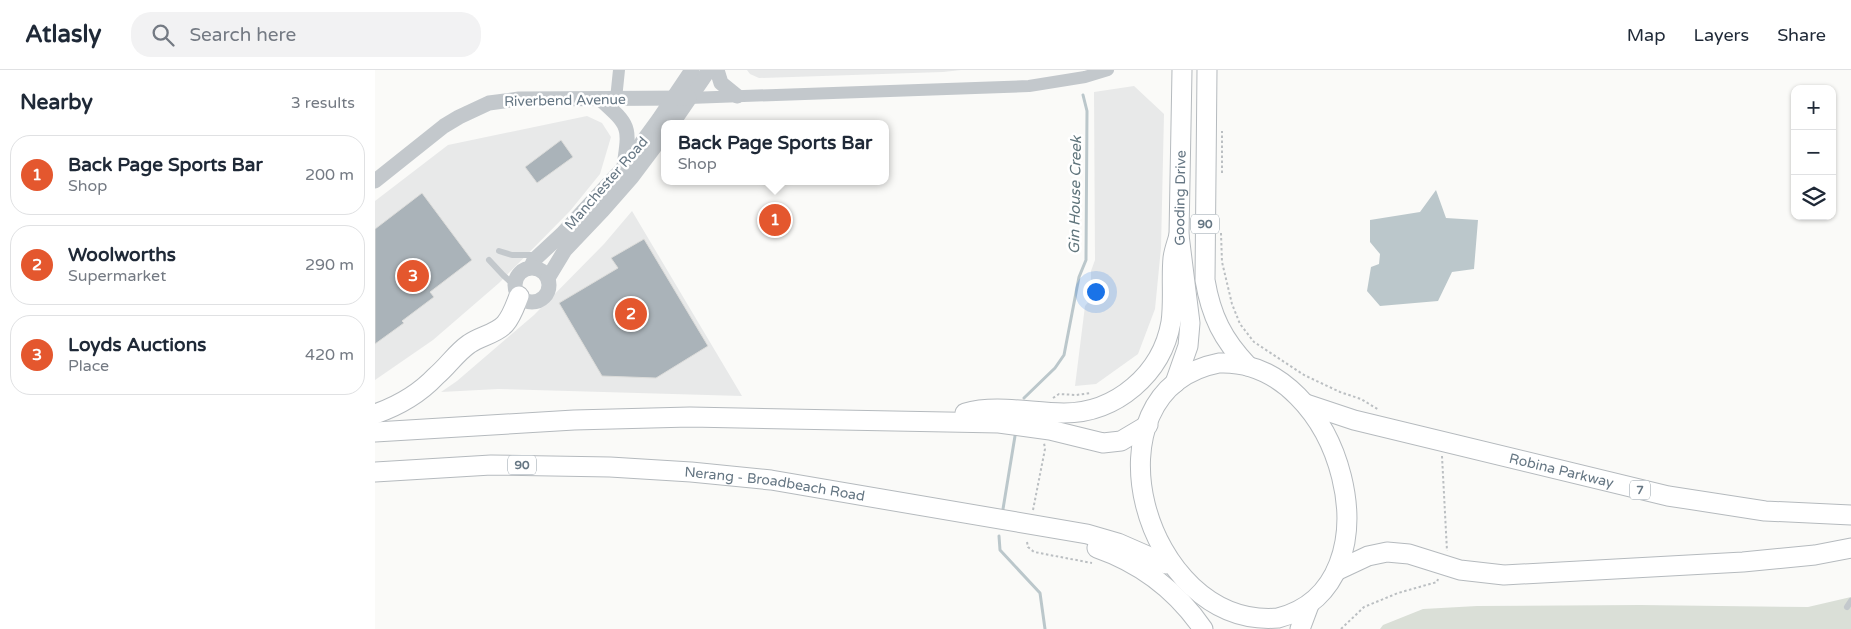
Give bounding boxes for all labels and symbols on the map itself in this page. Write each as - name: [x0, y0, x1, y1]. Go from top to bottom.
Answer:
- street label: Riverbend Avenue: [504, 91, 626, 110]
- street label: Manchester Road: [561, 133, 651, 233]
- water label: Gin House Creek: [1065, 134, 1085, 254]
- street label: Gooding Drive: [1171, 150, 1190, 247]
- pin: 1: [759, 201, 791, 239]
- road number: 90: [1191, 214, 1219, 234]
- pin: 3: [397, 257, 429, 295]
- your location: [1083, 279, 1109, 305]
- pin: 2: [615, 295, 647, 333]
- street label: Robina Parkway: [1507, 450, 1616, 492]
- road number: 90: [508, 456, 536, 474]
- street label: Nerang - Broadbeach Road: [684, 464, 866, 505]
- road number: 7: [1630, 480, 1650, 500]

